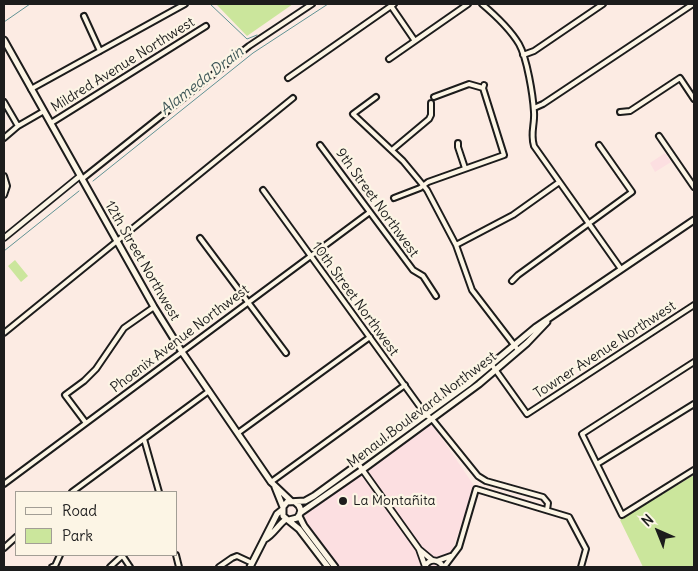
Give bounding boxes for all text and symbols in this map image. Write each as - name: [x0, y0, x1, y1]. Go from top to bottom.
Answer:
- street label: Mildred Avenue Northwest: [48, 14, 198, 116]
- water label: Alameda Drain: [157, 43, 247, 119]
- street label: 9th Street Northwest: [332, 145, 422, 261]
- street label: 12th Street Northwest: [101, 198, 183, 324]
- street label: 10th Street Northwest: [308, 239, 402, 359]
- street label: Phoenix Avenue Northwest: [107, 281, 253, 397]
- street label: Towner Avenue Northwest: [531, 298, 679, 402]
- street label: Menaul Boulevard Northwest: [344, 348, 500, 472]
- legend: [15, 491, 178, 556]
- place label: La Montañita: [353, 493, 436, 509]
- marker: La Montañita: [337, 495, 349, 507]
- text: Road: [62, 501, 97, 520]
- north arrow: [633, 506, 683, 556]
- text: N: [638, 510, 657, 530]
- text: Park: [62, 526, 93, 545]

